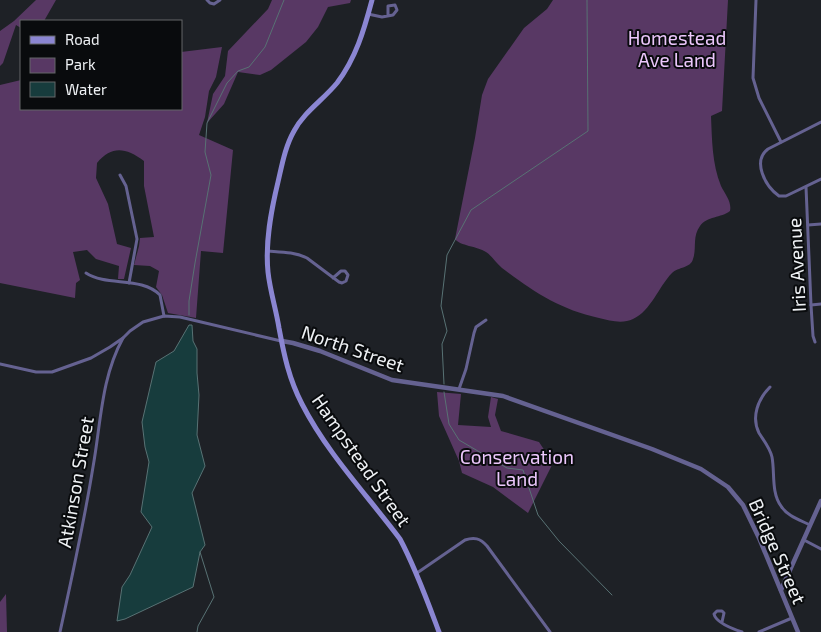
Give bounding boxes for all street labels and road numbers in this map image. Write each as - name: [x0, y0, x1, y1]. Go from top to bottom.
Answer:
- street label: Iris Avenue: [782, 217, 810, 313]
- street label: North Street: [299, 320, 407, 376]
- street label: Hampstead Street: [308, 389, 416, 531]
- street label: Atkinson Street: [52, 415, 98, 549]
- street label: Bridge Street: [745, 495, 811, 607]

